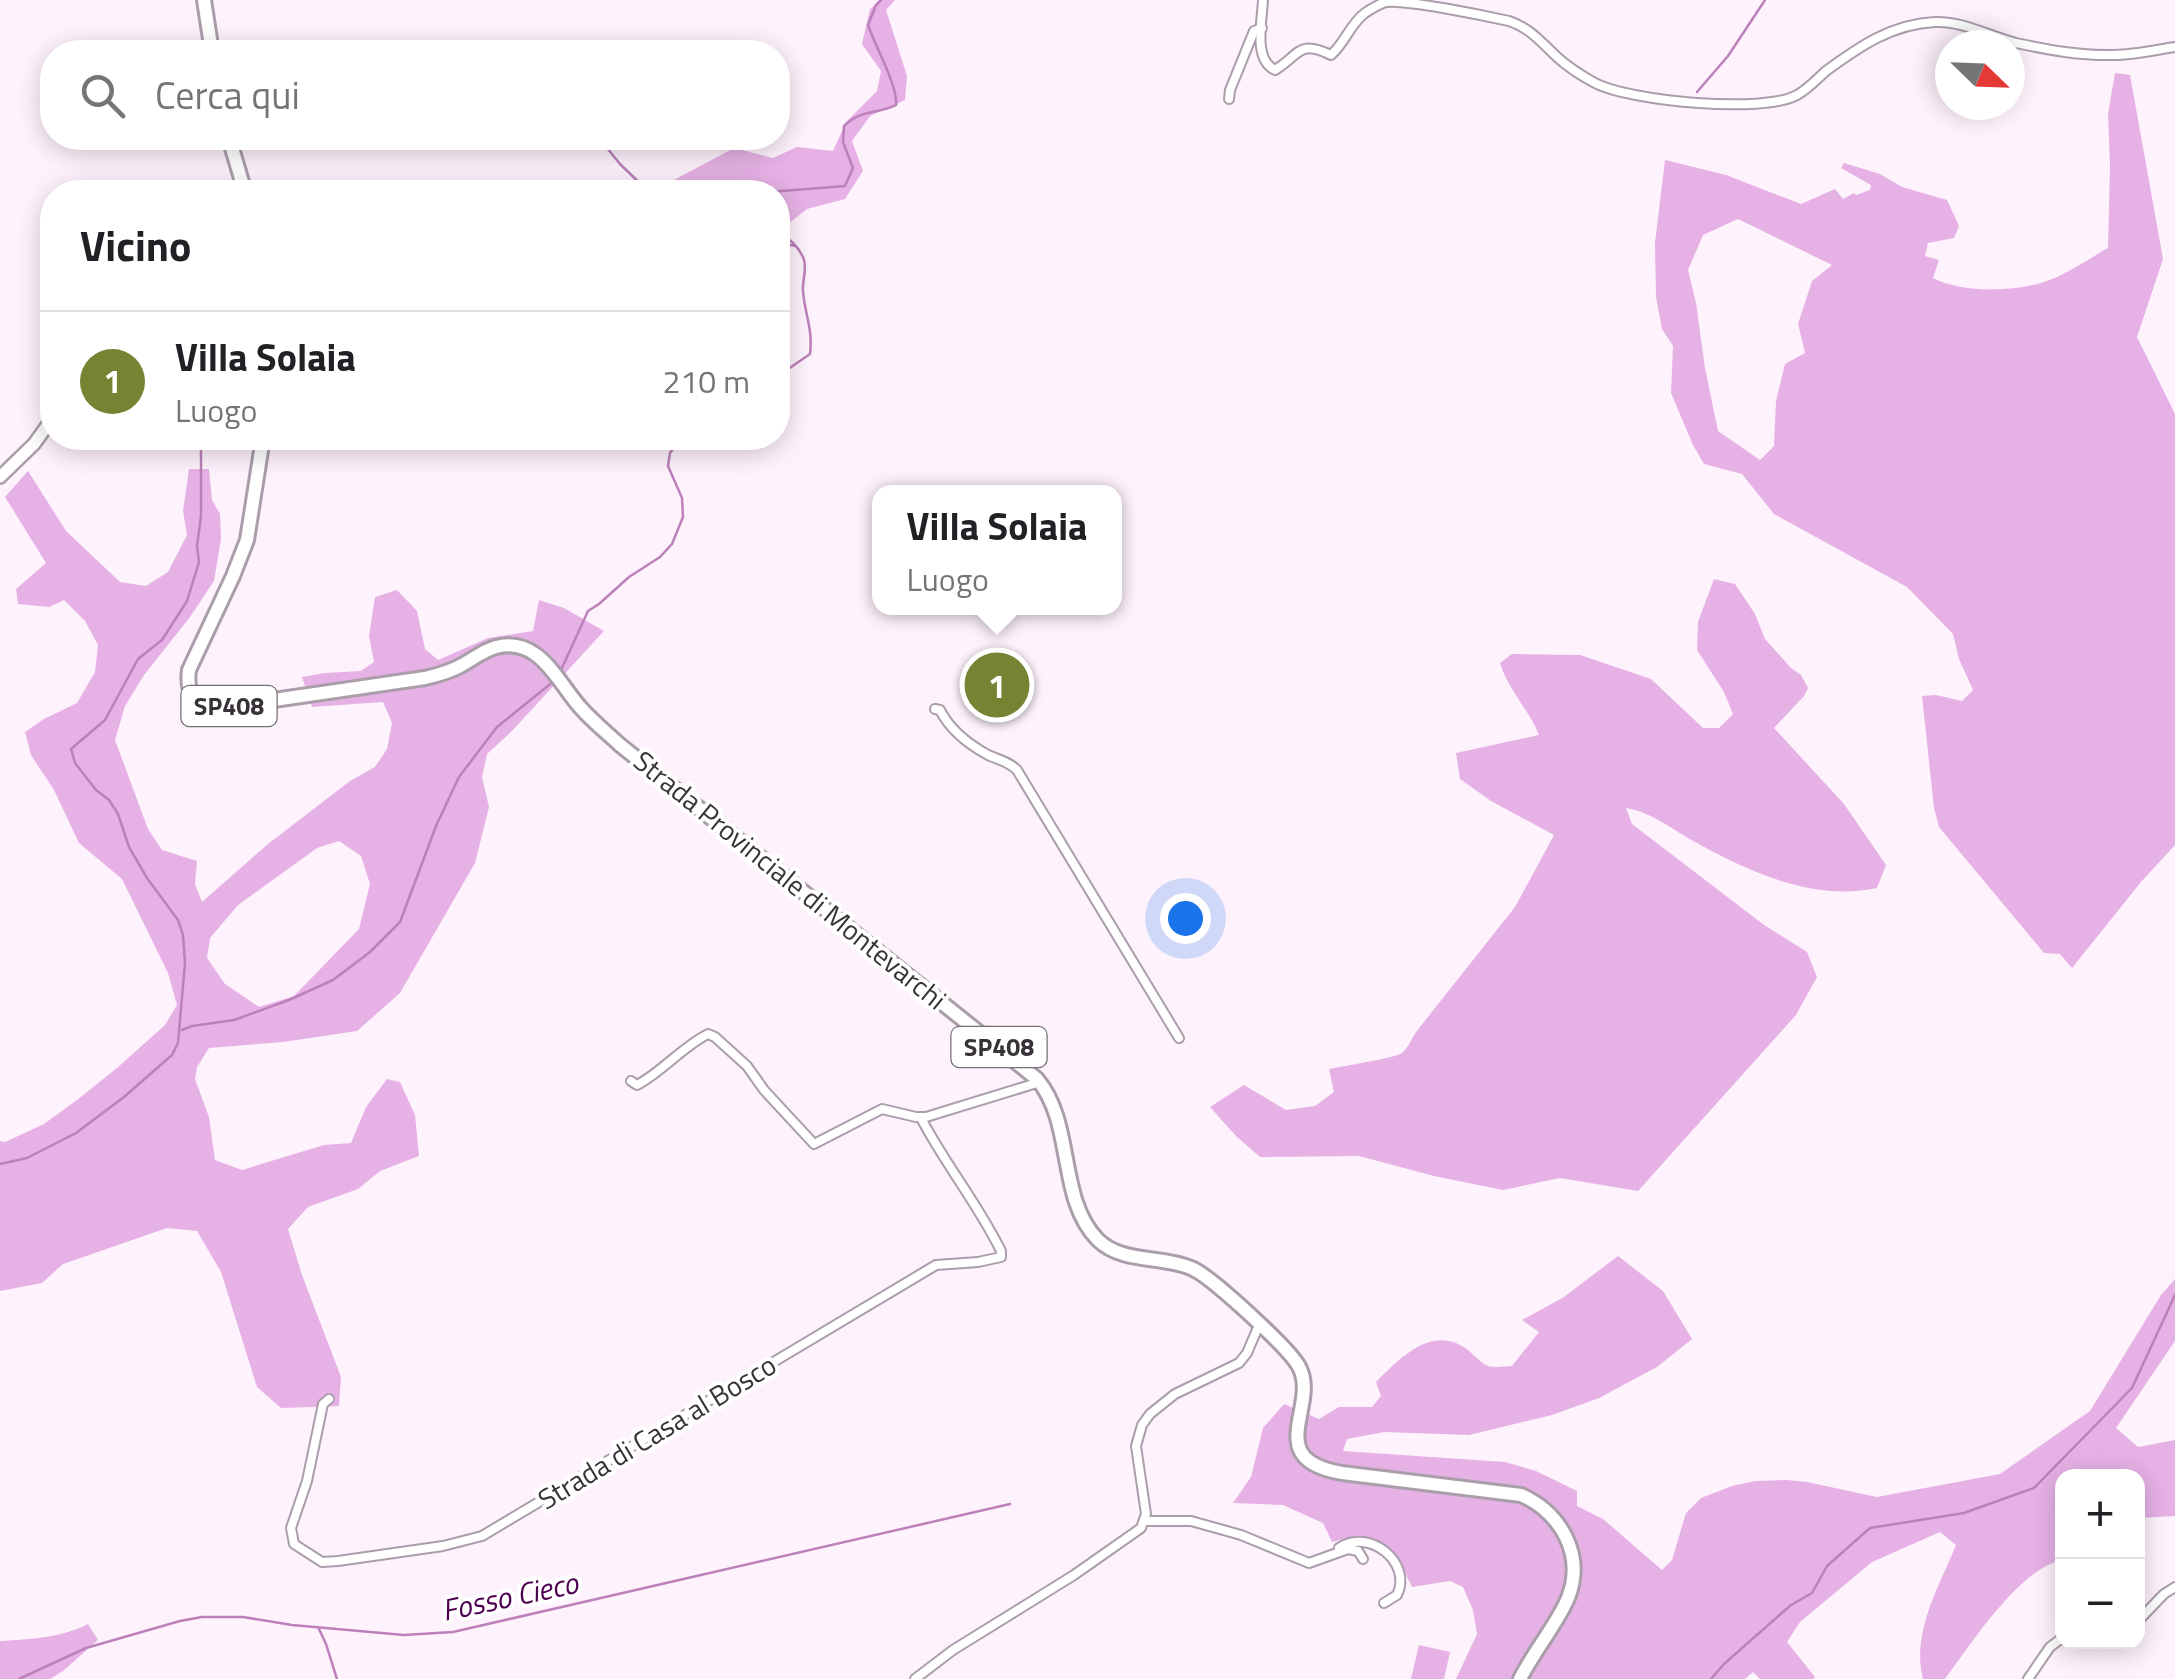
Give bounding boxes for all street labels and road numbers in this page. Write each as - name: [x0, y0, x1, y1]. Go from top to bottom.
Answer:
- road number: SP408: [182, 686, 276, 726]
- street label: Strada Provinciale di Montevarchi: [625, 740, 956, 1020]
- road number: SP408: [952, 1027, 1046, 1067]
- street label: Strada di Casa al Bosco: [529, 1343, 784, 1520]

